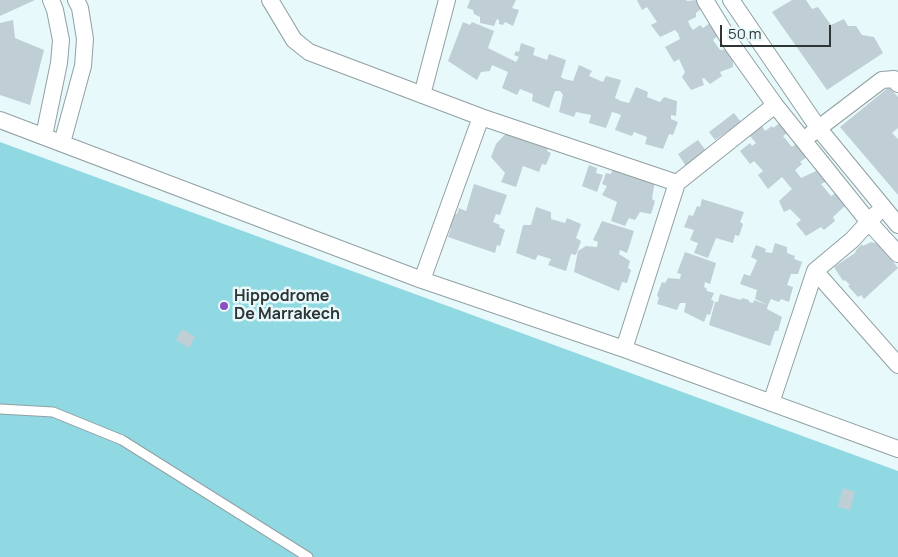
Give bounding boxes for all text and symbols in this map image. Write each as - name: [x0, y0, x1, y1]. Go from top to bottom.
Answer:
- scale bar: [723, 15, 834, 47]
- text: 50 m: [728, 23, 762, 44]
- place label: Hippodrome De Marrakech: [234, 287, 340, 325]
- marker: Hippodrome De Marrakech: [218, 300, 230, 312]

